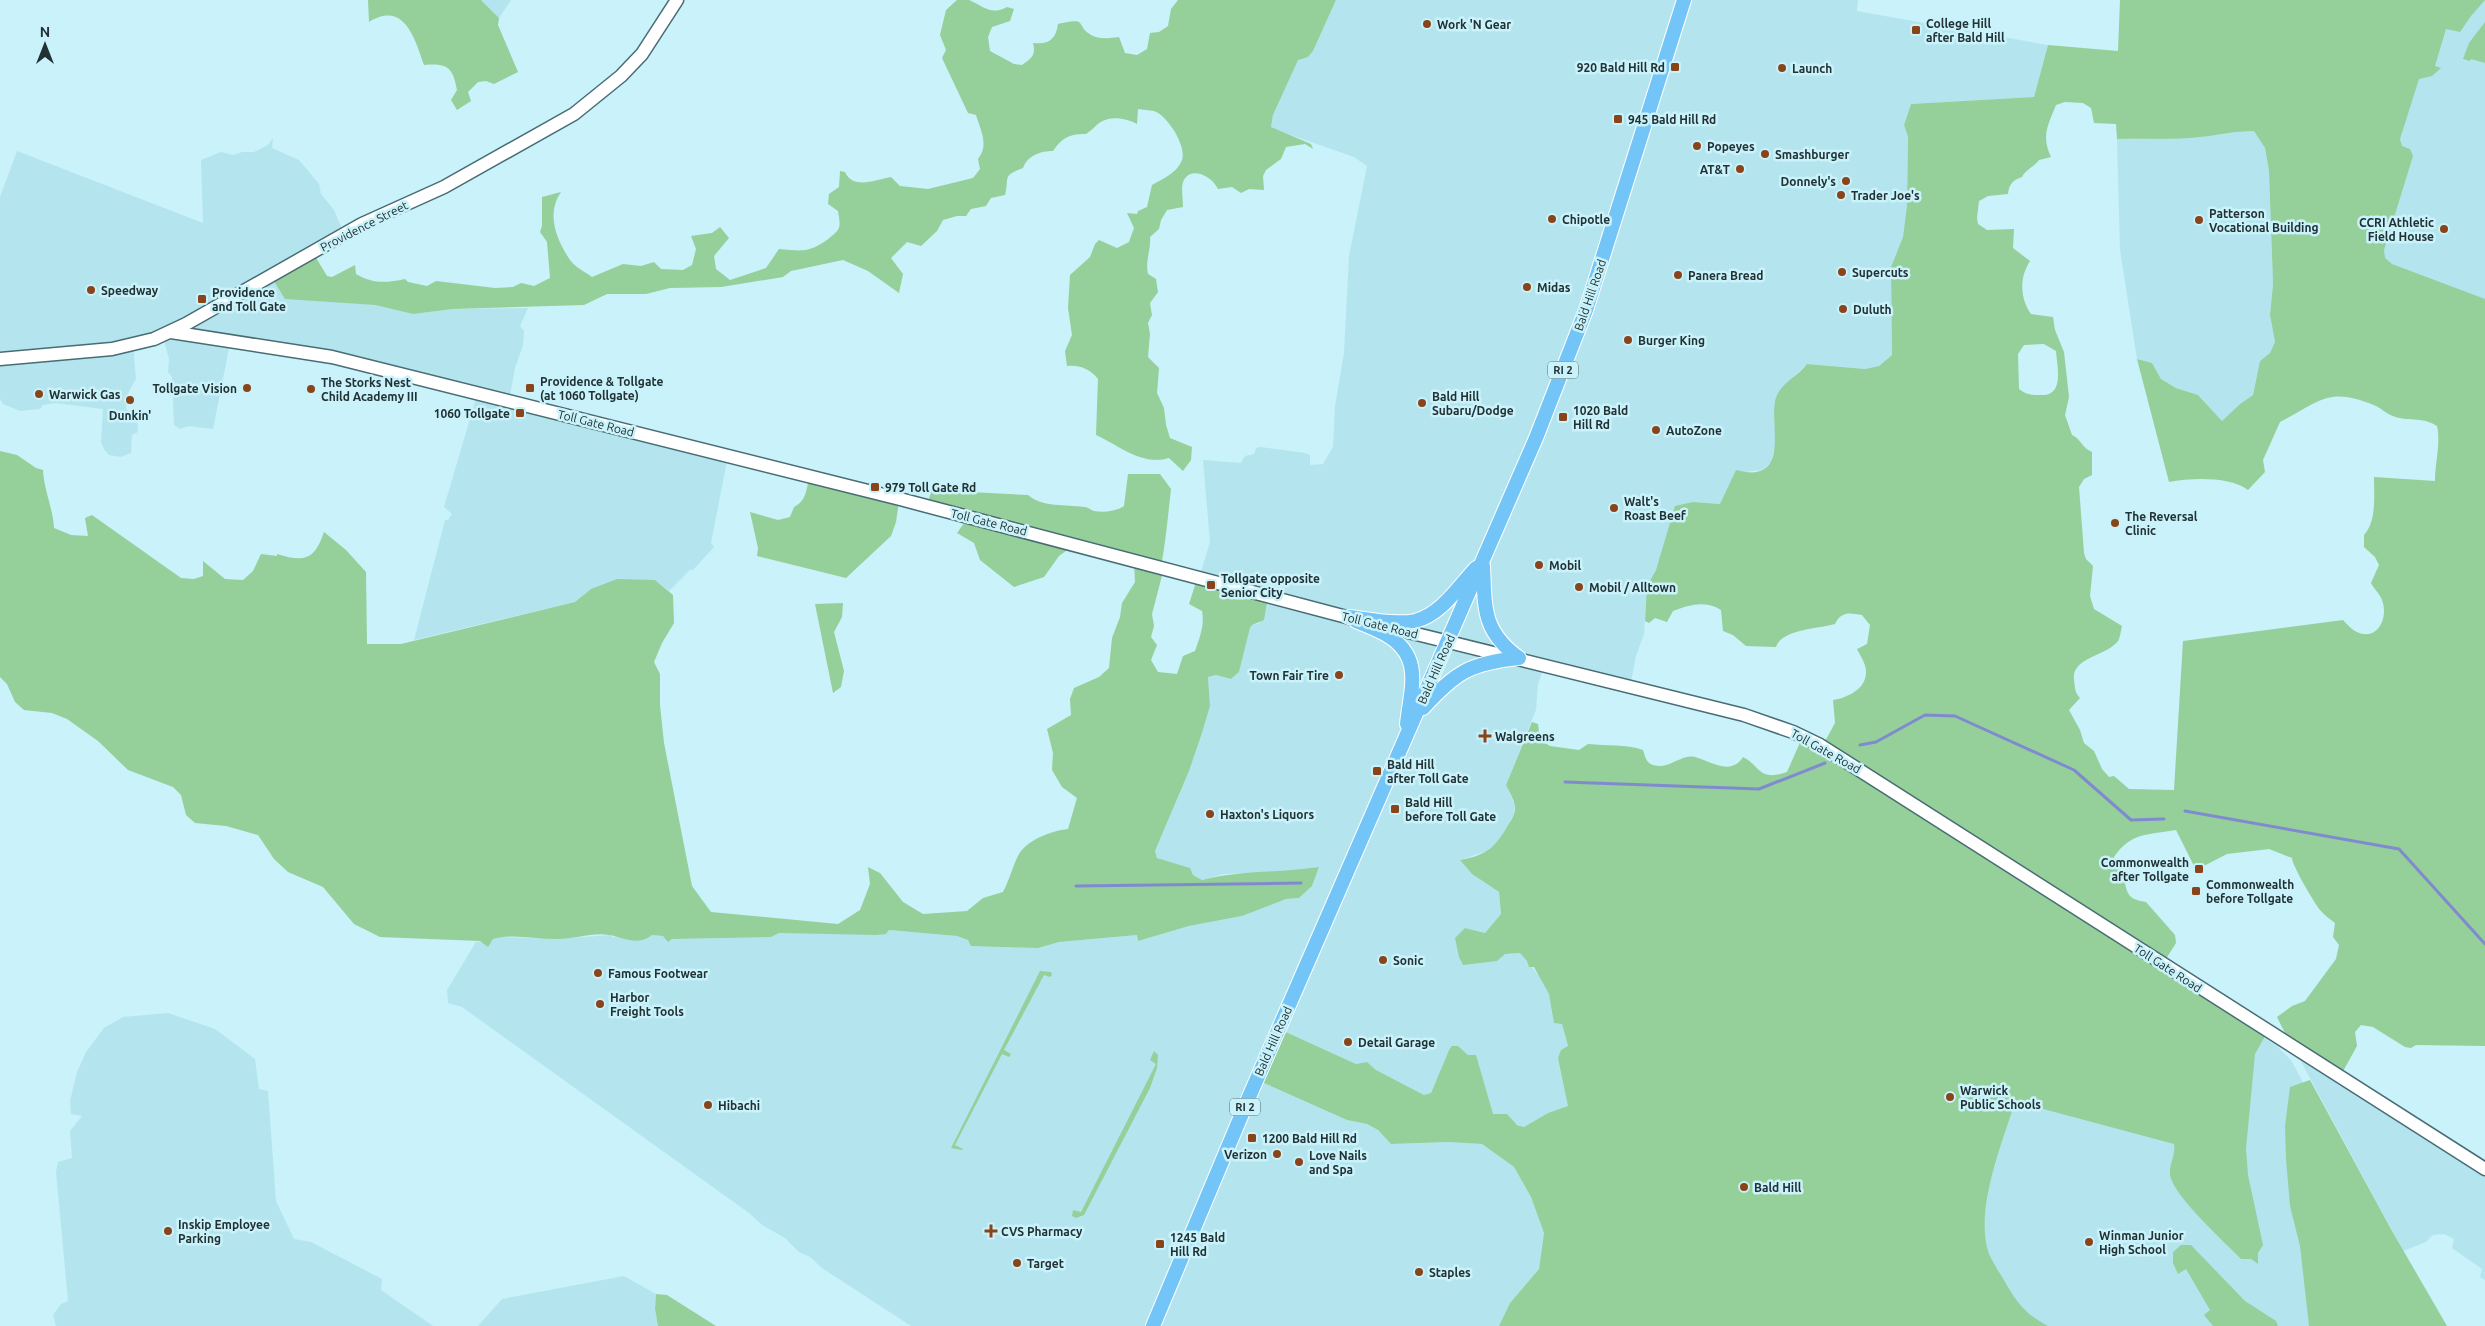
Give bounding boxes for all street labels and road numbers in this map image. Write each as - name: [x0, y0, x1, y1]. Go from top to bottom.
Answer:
- street label: Providence Street: [318, 198, 410, 254]
- street label: Bald Hill Road: [1572, 258, 1608, 332]
- road number: RI 2: [1548, 362, 1578, 378]
- street label: Toll Gate Road: [557, 407, 635, 439]
- street label: Toll Gate Road: [950, 506, 1028, 538]
- street label: Toll Gate Road: [1341, 609, 1419, 641]
- street label: Bald Hill Road: [1415, 632, 1457, 706]
- street label: Toll Gate Road: [1789, 726, 1863, 776]
- street label: Toll Gate Road: [2132, 941, 2204, 995]
- street label: Bald Hill Road: [1252, 1004, 1294, 1078]
- road number: RI 2: [1230, 1098, 1260, 1116]

